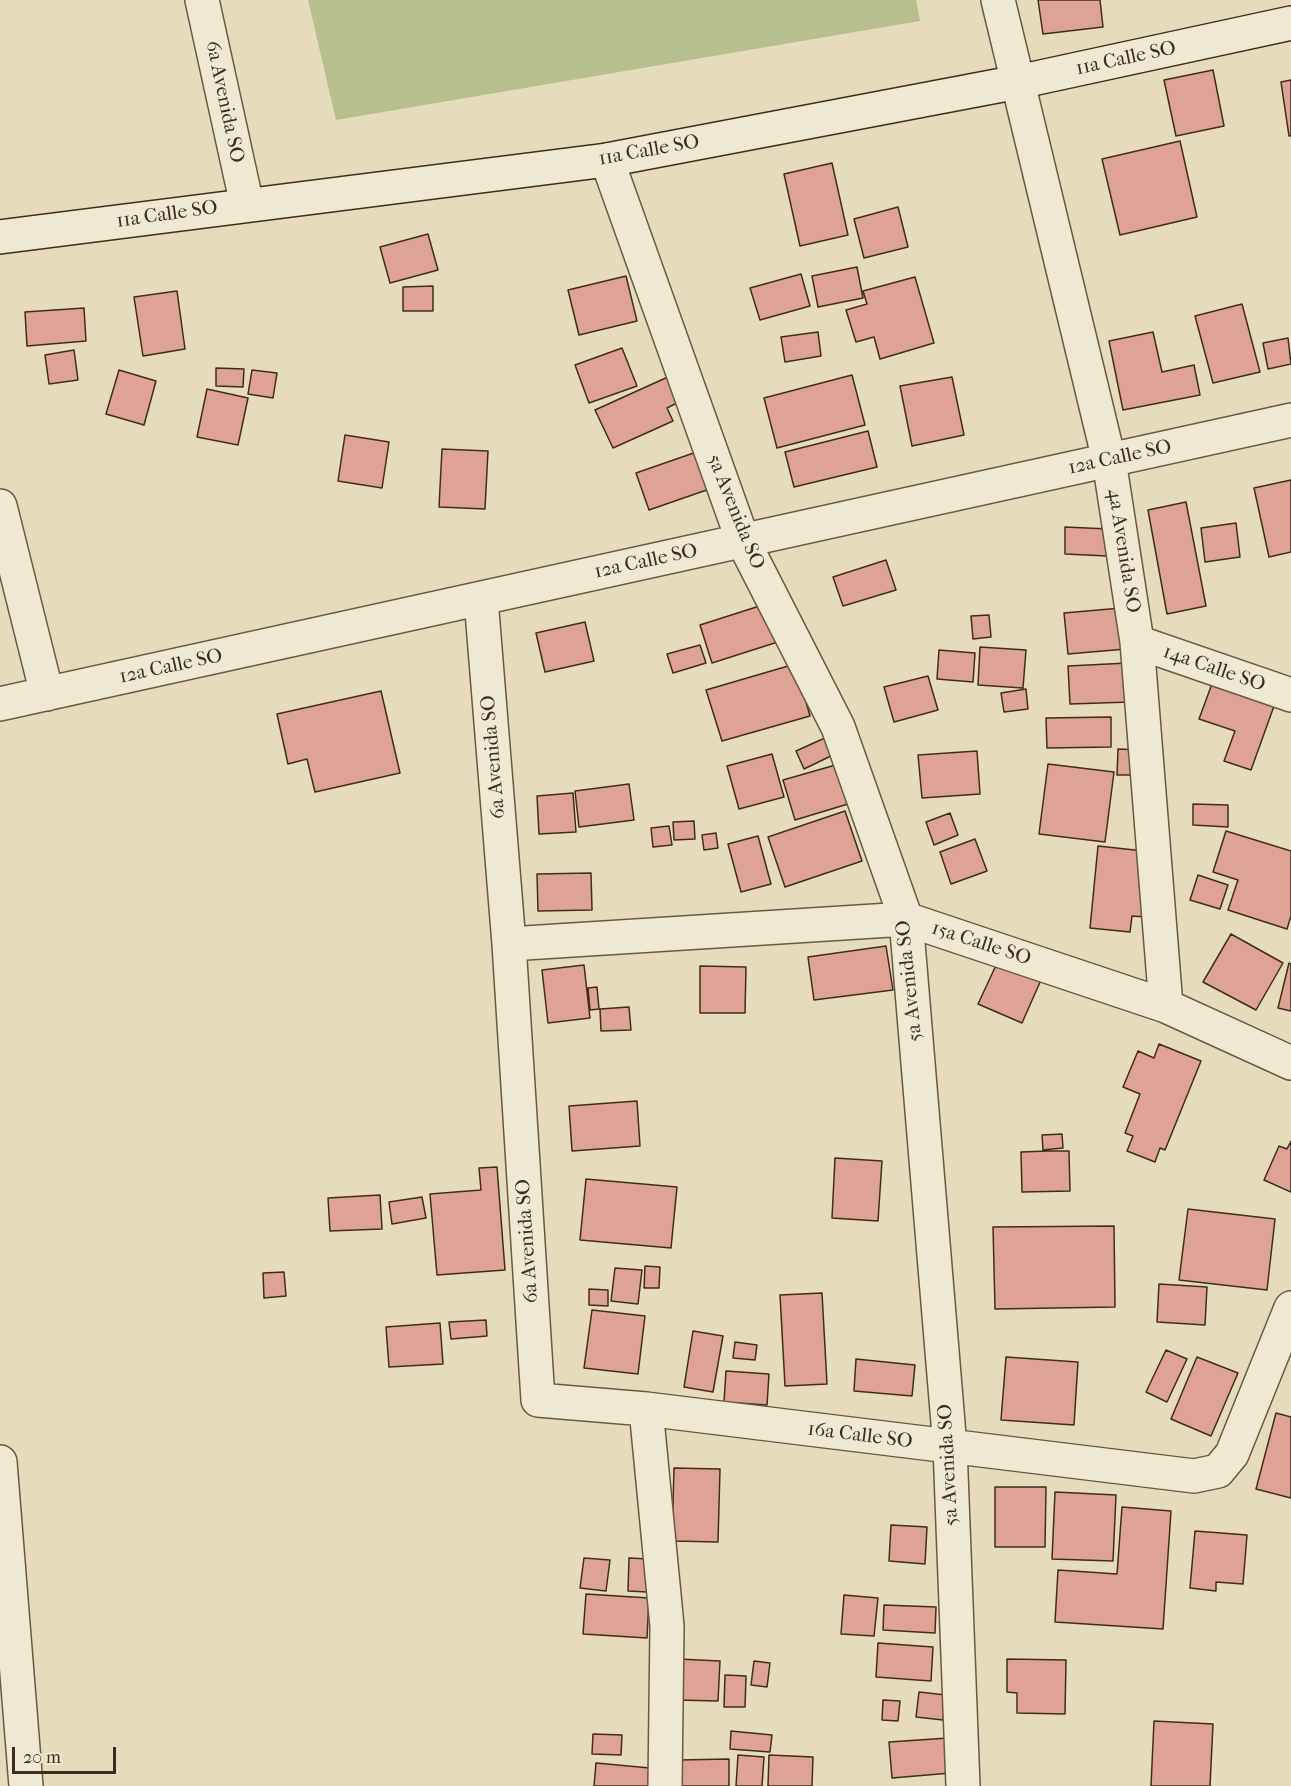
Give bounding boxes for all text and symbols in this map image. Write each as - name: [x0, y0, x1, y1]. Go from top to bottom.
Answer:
- street label: 11a Calle SO: [1074, 37, 1178, 81]
- street label: 6a Avenida SO: [199, 39, 249, 165]
- street label: 11a Calle SO: [597, 130, 701, 172]
- street label: 11a Calle SO: [115, 196, 219, 234]
- street label: 12a Calle SO: [1066, 435, 1174, 481]
- street label: 5a Avenida SO: [701, 451, 769, 573]
- street label: 4a Avenida SO: [1101, 487, 1145, 615]
- street label: 12a Calle SO: [592, 539, 700, 585]
- street label: 14a Calle SO: [1160, 640, 1268, 698]
- street label: 12a Calle SO: [117, 644, 225, 690]
- street label: 6a Avenida SO: [477, 694, 511, 820]
- street label: 15a Calle SO: [928, 917, 1034, 971]
- street label: 5a Avenida SO: [892, 919, 928, 1043]
- street label: 6a Avenida SO: [512, 1178, 544, 1304]
- street label: 5a Avenida SO: [934, 1403, 964, 1527]
- street label: 16a Calle SO: [806, 1418, 914, 1454]
- scale bar: [15, 1735, 118, 1773]
- text: 20 m: [23, 1747, 61, 1768]

